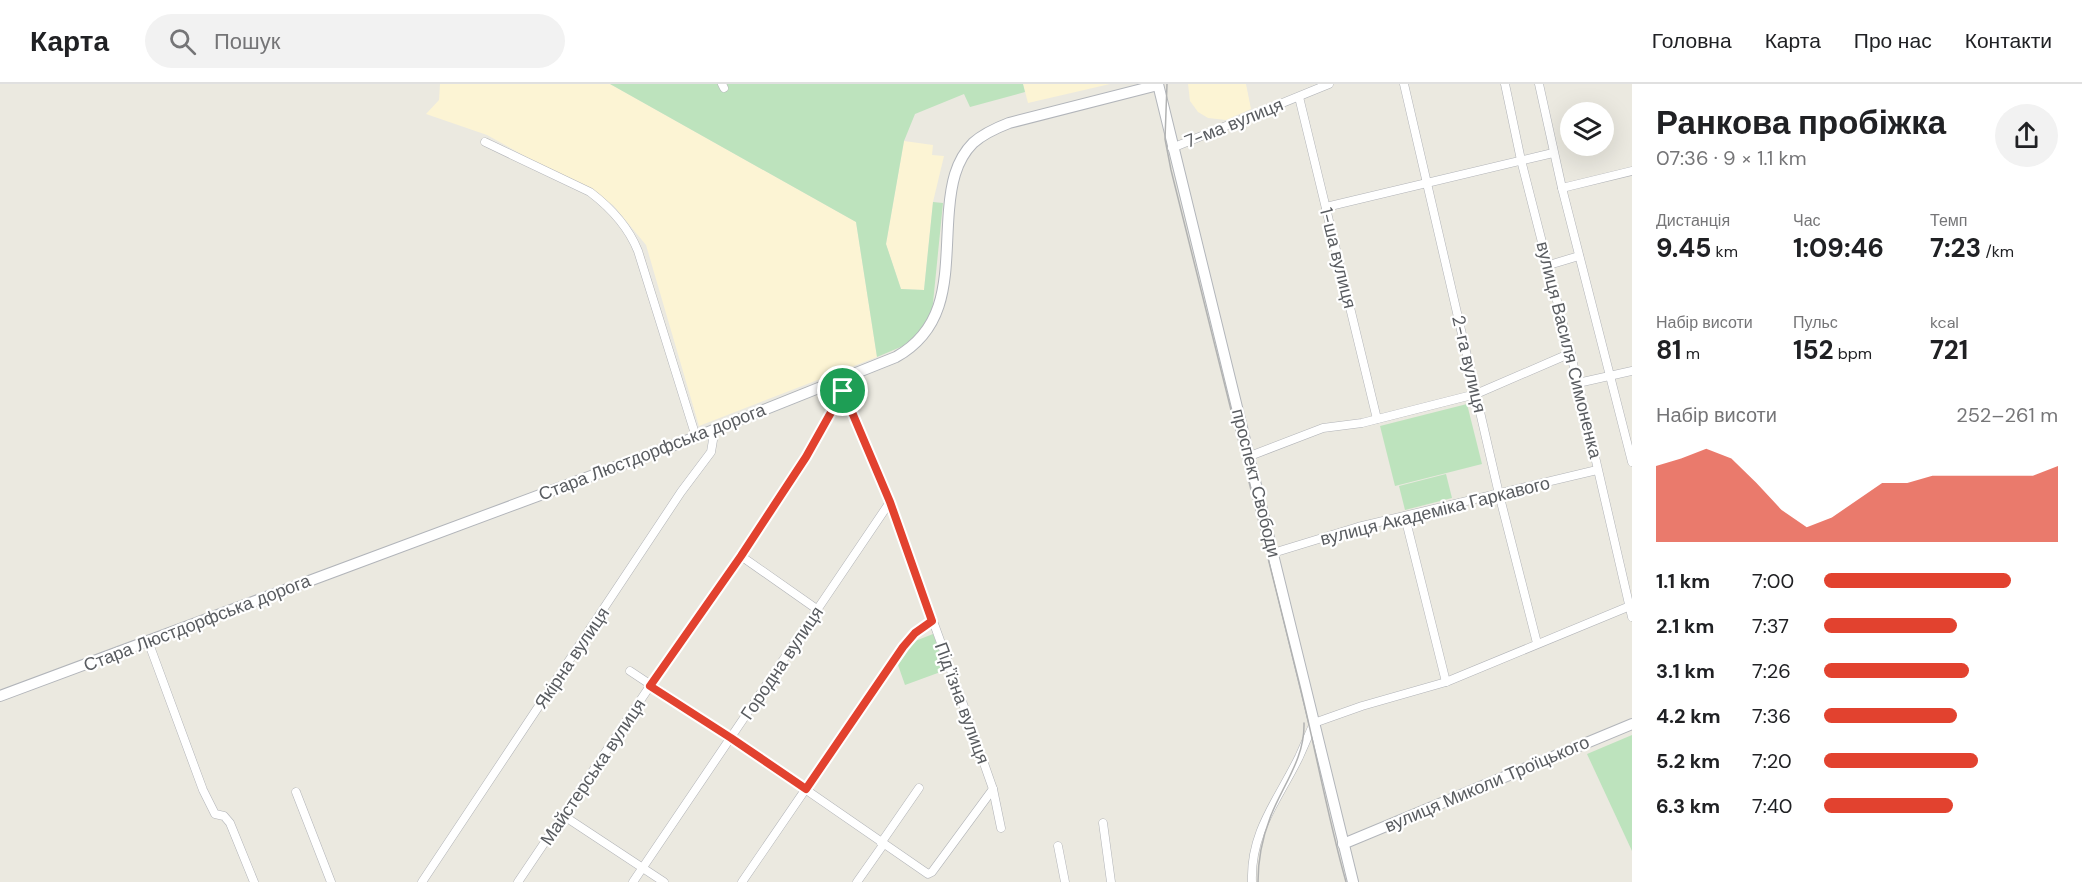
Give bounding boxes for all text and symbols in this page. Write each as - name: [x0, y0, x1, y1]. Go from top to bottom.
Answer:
- search box: [145, 14, 565, 68]
- text: Карта: [30, 23, 109, 60]
- icon: search: [166, 25, 199, 58]
- text: Пошук: [214, 27, 280, 56]
- text: Головна: [1652, 27, 1732, 55]
- text: Карта: [1765, 27, 1821, 55]
- text: Про нас: [1854, 27, 1932, 55]
- text: Контакти: [1965, 27, 2052, 55]
- street label: 7-ма вулиця: [1181, 92, 1287, 154]
- text: Ранкова пробіжка: [1656, 101, 1946, 144]
- map controls: [1560, 102, 1614, 156]
- button: layers: [1560, 102, 1614, 156]
- button: share: [1995, 104, 2058, 167]
- text: 07:36 · 9 × 1.1 km: [1656, 145, 1807, 171]
- street label: 1-ша вулиця: [1314, 205, 1362, 311]
- text: Дистанція: [1656, 210, 1730, 231]
- text: Час: [1793, 210, 1821, 231]
- text: Темп: [1930, 210, 1967, 231]
- text: 9.45: [1656, 231, 1711, 265]
- text: 1:09:46: [1793, 231, 1884, 265]
- text: 7:23: [1930, 231, 1981, 265]
- street label: вулиця Василя Симоненка: [1530, 239, 1608, 462]
- text: km: [1711, 241, 1738, 262]
- text: /km: [1981, 241, 2014, 262]
- text: Набір висоти: [1656, 312, 1753, 333]
- text: Пульс: [1793, 312, 1838, 333]
- text: kcal: [1930, 312, 1959, 333]
- street label: 2-га вулиця: [1446, 313, 1492, 415]
- text: 81: [1656, 333, 1681, 367]
- text: 152: [1793, 333, 1833, 367]
- text: 721: [1930, 333, 1968, 367]
- text: m: [1681, 343, 1700, 364]
- text: bpm: [1833, 343, 1872, 364]
- pin: [817, 365, 868, 416]
- icon: arrive: [826, 374, 859, 407]
- street label: Стара Люстдорфська дорога: [535, 397, 770, 506]
- text: Набір висоти: [1656, 402, 1777, 428]
- text: 252–261 m: [1956, 402, 2058, 428]
- street label: проспект Свободи: [1226, 406, 1286, 560]
- street label: вулиця Академіка Гаркавого: [1318, 471, 1552, 551]
- street label: Стара Люстдорфська дорога: [80, 568, 315, 677]
- text: 1.1 km: [1656, 568, 1710, 594]
- text: 7:00: [1752, 568, 1794, 594]
- street label: Якірна вулиця: [529, 602, 615, 714]
- street label: Городна вулиця: [735, 602, 829, 724]
- text: 2.1 km: [1656, 613, 1714, 639]
- text: 7:37: [1752, 613, 1789, 639]
- street label: Підʼїзна вулиця: [929, 639, 995, 767]
- text: 3.1 km: [1656, 658, 1715, 684]
- text: 7:26: [1752, 658, 1791, 684]
- street label: Майстерська вулиця: [535, 694, 651, 850]
- text: 4.2 km: [1656, 703, 1721, 729]
- text: 7:36: [1752, 703, 1791, 729]
- street label: вулиця Миколи Троїцького: [1381, 730, 1593, 838]
- text: 5.2 km: [1656, 748, 1720, 774]
- text: 7:20: [1752, 748, 1792, 774]
- text: 6.3 km: [1656, 793, 1720, 819]
- text: 7:40: [1752, 793, 1793, 819]

